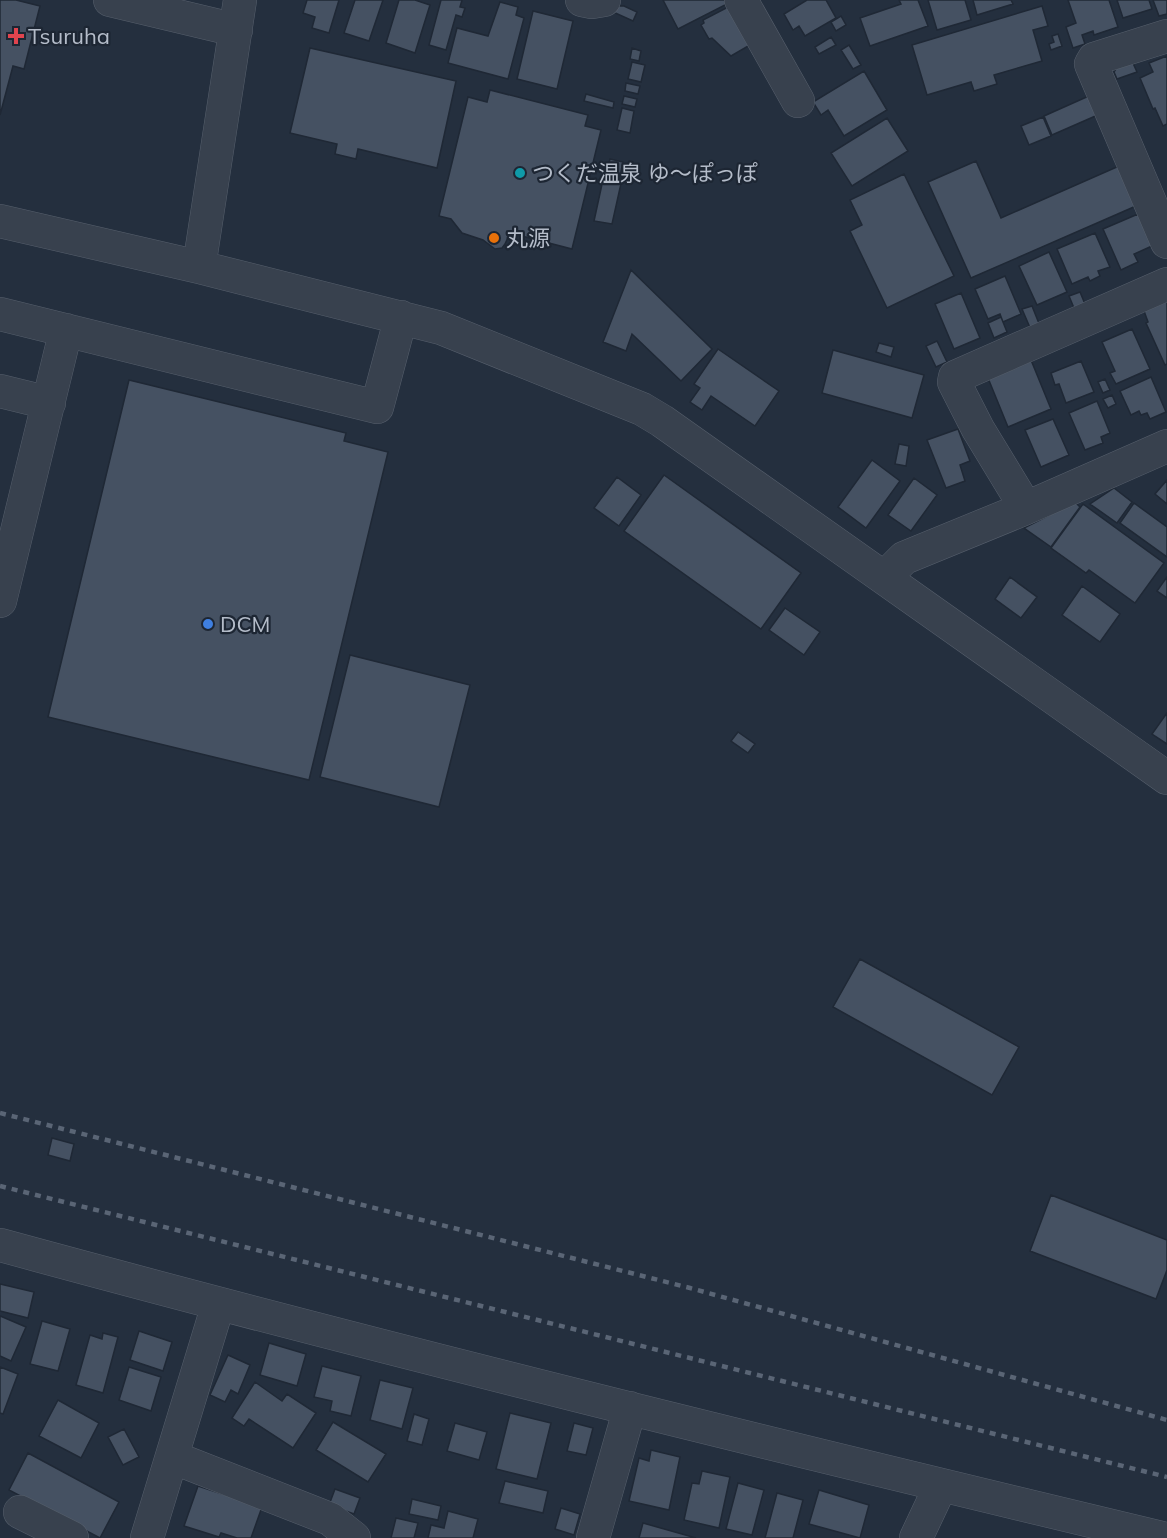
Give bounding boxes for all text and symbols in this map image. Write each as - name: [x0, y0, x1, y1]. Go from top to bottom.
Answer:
- place label: Tsuruha: [28, 22, 110, 50]
- marker: Tsuruha: [9, 29, 23, 43]
- place label: つくだ温泉 ゆ～ぽっぽ: [532, 159, 758, 187]
- marker: つくだ温泉 ゆ～ぽっぽ: [513, 166, 527, 180]
- place label: 丸源: [506, 224, 550, 252]
- marker: 丸源: [487, 231, 501, 245]
- place label: DCM: [220, 610, 270, 638]
- marker: DCM: [201, 617, 215, 631]

